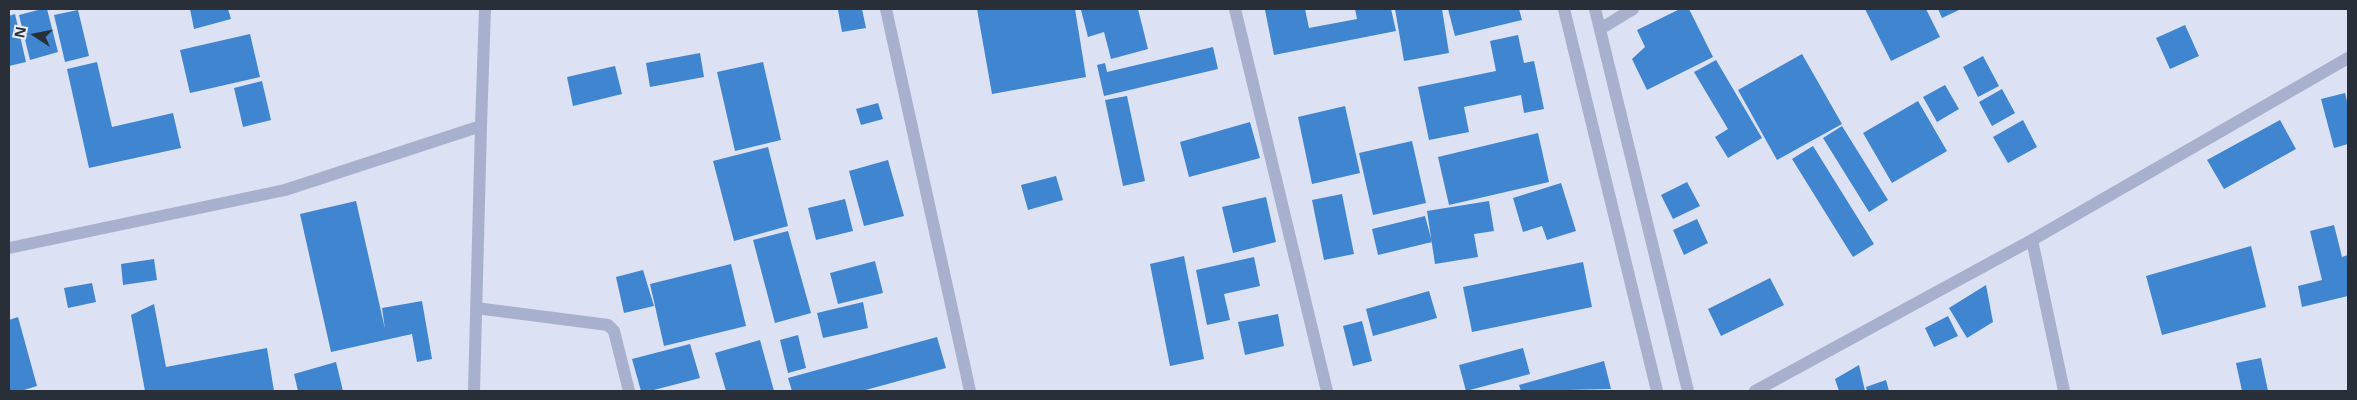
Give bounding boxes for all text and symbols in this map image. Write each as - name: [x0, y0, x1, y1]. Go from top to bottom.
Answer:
- north arrow: [10, 10, 60, 60]
- text: N: [9, 25, 30, 39]

